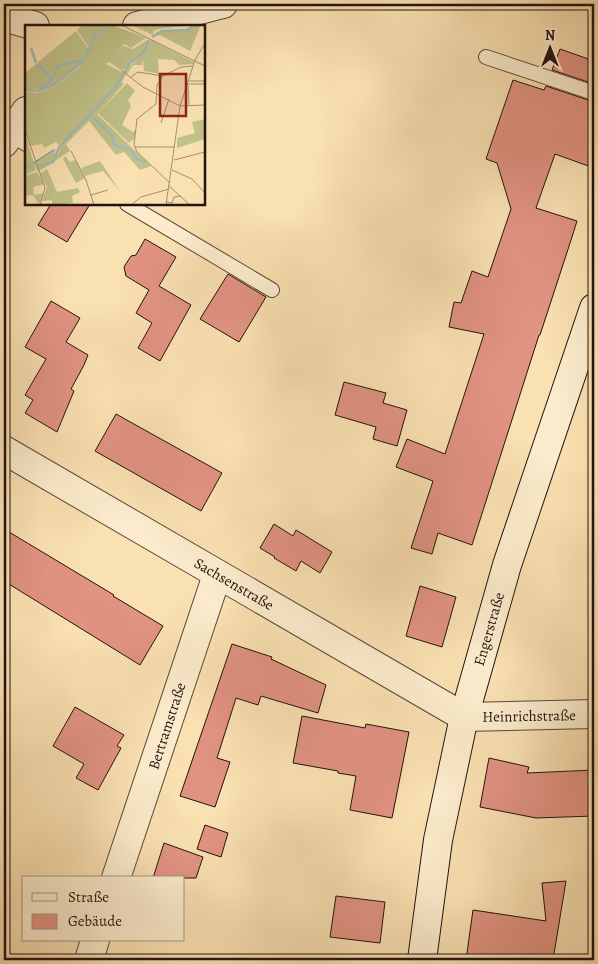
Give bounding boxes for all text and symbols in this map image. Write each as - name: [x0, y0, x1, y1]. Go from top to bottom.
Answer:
- north arrow: [526, 22, 576, 72]
- inset map: [25, 25, 205, 205]
- text: N: [545, 26, 555, 45]
- street label: Sachsenstraße: [190, 553, 278, 615]
- street label: Engerstraße: [469, 590, 509, 668]
- street label: Bertramstraße: [144, 680, 191, 772]
- street label: Heinrichstraße: [482, 705, 576, 727]
- legend: [22, 876, 185, 942]
- text: Straße: [68, 887, 109, 907]
- text: Gebäude: [68, 911, 122, 931]

